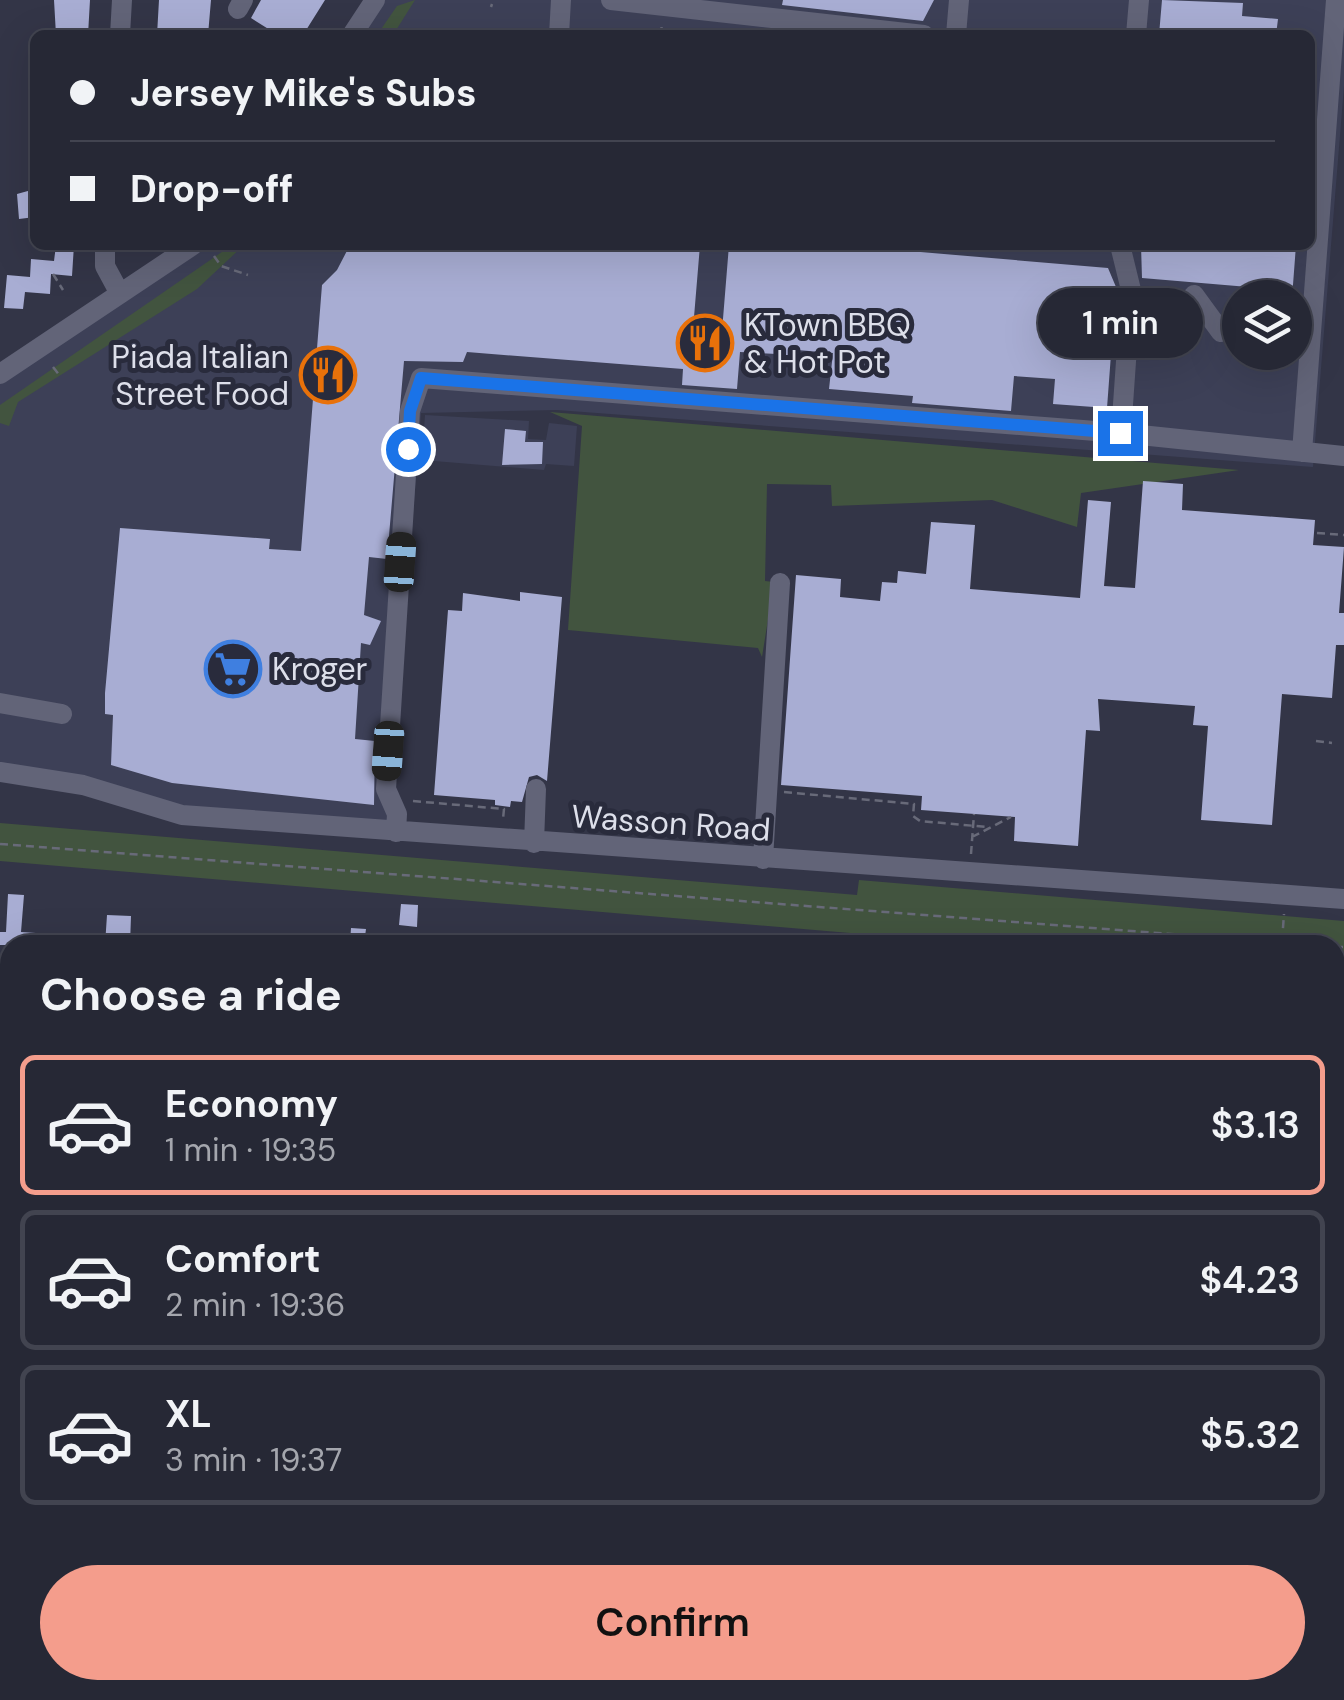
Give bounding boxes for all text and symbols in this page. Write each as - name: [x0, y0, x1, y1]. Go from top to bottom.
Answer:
- text: Jersey Mike's Subs: [130, 68, 476, 118]
- text: Drop-off: [130, 164, 293, 214]
- map controls: [1222, 280, 1312, 370]
- button: layers: [1222, 280, 1312, 370]
- callout: 1 min: [1038, 288, 1202, 358]
- text: 1 min: [1082, 302, 1159, 344]
- place label: KTown BBQ & Hot Pot: [744, 304, 911, 383]
- restaurant icon: KTown BBQ & Hot Pot: [675, 313, 735, 373]
- place label: Piada Italian Street Food: [111, 336, 289, 415]
- restaurant icon: Piada Italian Street Food: [298, 345, 358, 405]
- route end: [1098, 411, 1143, 456]
- route start: [386, 427, 431, 472]
- car: [383, 531, 417, 593]
- supermarket icon: Kroger: [203, 639, 263, 699]
- place label: Kroger: [272, 648, 368, 690]
- car: [371, 720, 405, 782]
- street label: Wasson Road: [570, 795, 772, 851]
- text: Choose a ride: [40, 965, 342, 1024]
- text: Economy: [165, 1079, 338, 1129]
- icon: car: [45, 1080, 135, 1170]
- text: $3.13: [1211, 1100, 1300, 1150]
- text: 1 min · 19:35: [165, 1129, 336, 1171]
- text: Comfort: [165, 1234, 321, 1284]
- icon: car: [45, 1235, 135, 1325]
- text: $4.23: [1199, 1255, 1300, 1305]
- text: 2 min · 19:36: [165, 1284, 345, 1326]
- text: XL: [165, 1389, 212, 1439]
- icon: car: [45, 1390, 135, 1480]
- text: $5.32: [1200, 1410, 1300, 1460]
- text: 3 min · 19:37: [165, 1439, 342, 1481]
- button: Confirm: [40, 1565, 1305, 1680]

